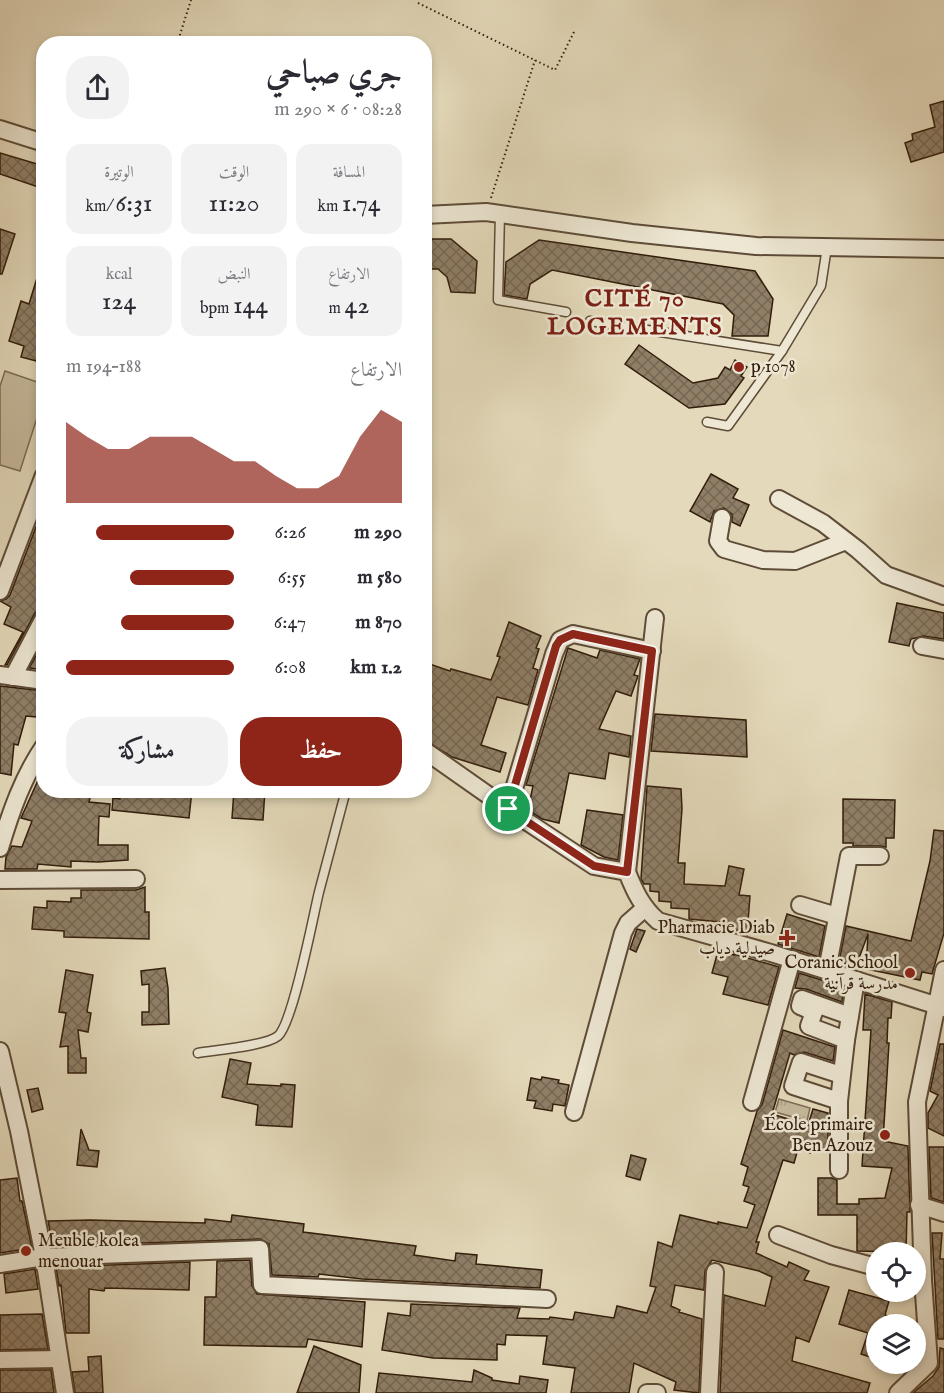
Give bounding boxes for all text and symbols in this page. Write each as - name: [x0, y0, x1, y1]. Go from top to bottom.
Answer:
- text: جري صباحي: [266, 53, 402, 95]
- button: share: [66, 56, 129, 119]
- text: 08:28 · 6 × 290 m: [274, 97, 402, 122]
- text: الوتيرة: [104, 163, 134, 183]
- text: الوقت: [219, 163, 249, 183]
- text: المسافة: [333, 163, 365, 183]
- text: 6:31: [115, 187, 153, 220]
- text: 11:20: [208, 187, 260, 220]
- text: 1.74: [342, 187, 381, 220]
- text: /km: [85, 197, 115, 217]
- text: km: [317, 197, 342, 217]
- text: kcal: [106, 265, 132, 285]
- text: النبض: [218, 265, 250, 285]
- text: الارتفاع: [328, 265, 370, 285]
- district label: CITÉ 70 LOGEMENTS: [547, 284, 723, 343]
- text: 124: [102, 285, 136, 318]
- text: 144: [233, 289, 268, 322]
- text: 42: [344, 289, 369, 322]
- text: bpm: [200, 299, 233, 319]
- text: m: [329, 299, 344, 319]
- text: 188–194 m: [66, 354, 142, 379]
- place label: p 1078: [751, 356, 796, 379]
- text: الارتفاع: [350, 358, 402, 383]
- marker: p 1078: [732, 360, 746, 374]
- text: 6:26: [274, 520, 306, 545]
- text: 290 m: [354, 520, 402, 545]
- text: 6:55: [278, 565, 306, 590]
- text: 580 m: [357, 565, 402, 590]
- text: 6:47: [274, 610, 306, 635]
- text: 870 m: [355, 610, 402, 635]
- text: 6:08: [275, 655, 306, 680]
- text: 1.2 km: [350, 655, 402, 680]
- button: مشاركة: [66, 717, 228, 786]
- button: حفظ: [240, 717, 402, 786]
- pin: [482, 783, 533, 834]
- icon: arrive: [491, 792, 524, 825]
- place label: Pharmacie Diab صيدلية دياب: [658, 917, 775, 961]
- marker: Pharmacie Diab صيدلية دياب: [780, 931, 794, 945]
- place label: Coranic School مدرسة قرآنية: [784, 952, 898, 996]
- marker: Coranic School مدرسة قرآنية: [903, 966, 917, 980]
- place label: École primaire Ben Azouz: [764, 1112, 873, 1158]
- marker: École primaire Ben Azouz: [878, 1128, 892, 1142]
- place label: Meuble kolea menouar: [38, 1230, 139, 1274]
- map controls: [866, 1242, 926, 1374]
- button: locate: [866, 1242, 926, 1302]
- marker: Meuble kolea menouar: [19, 1244, 33, 1258]
- button: layers: [866, 1314, 926, 1374]

